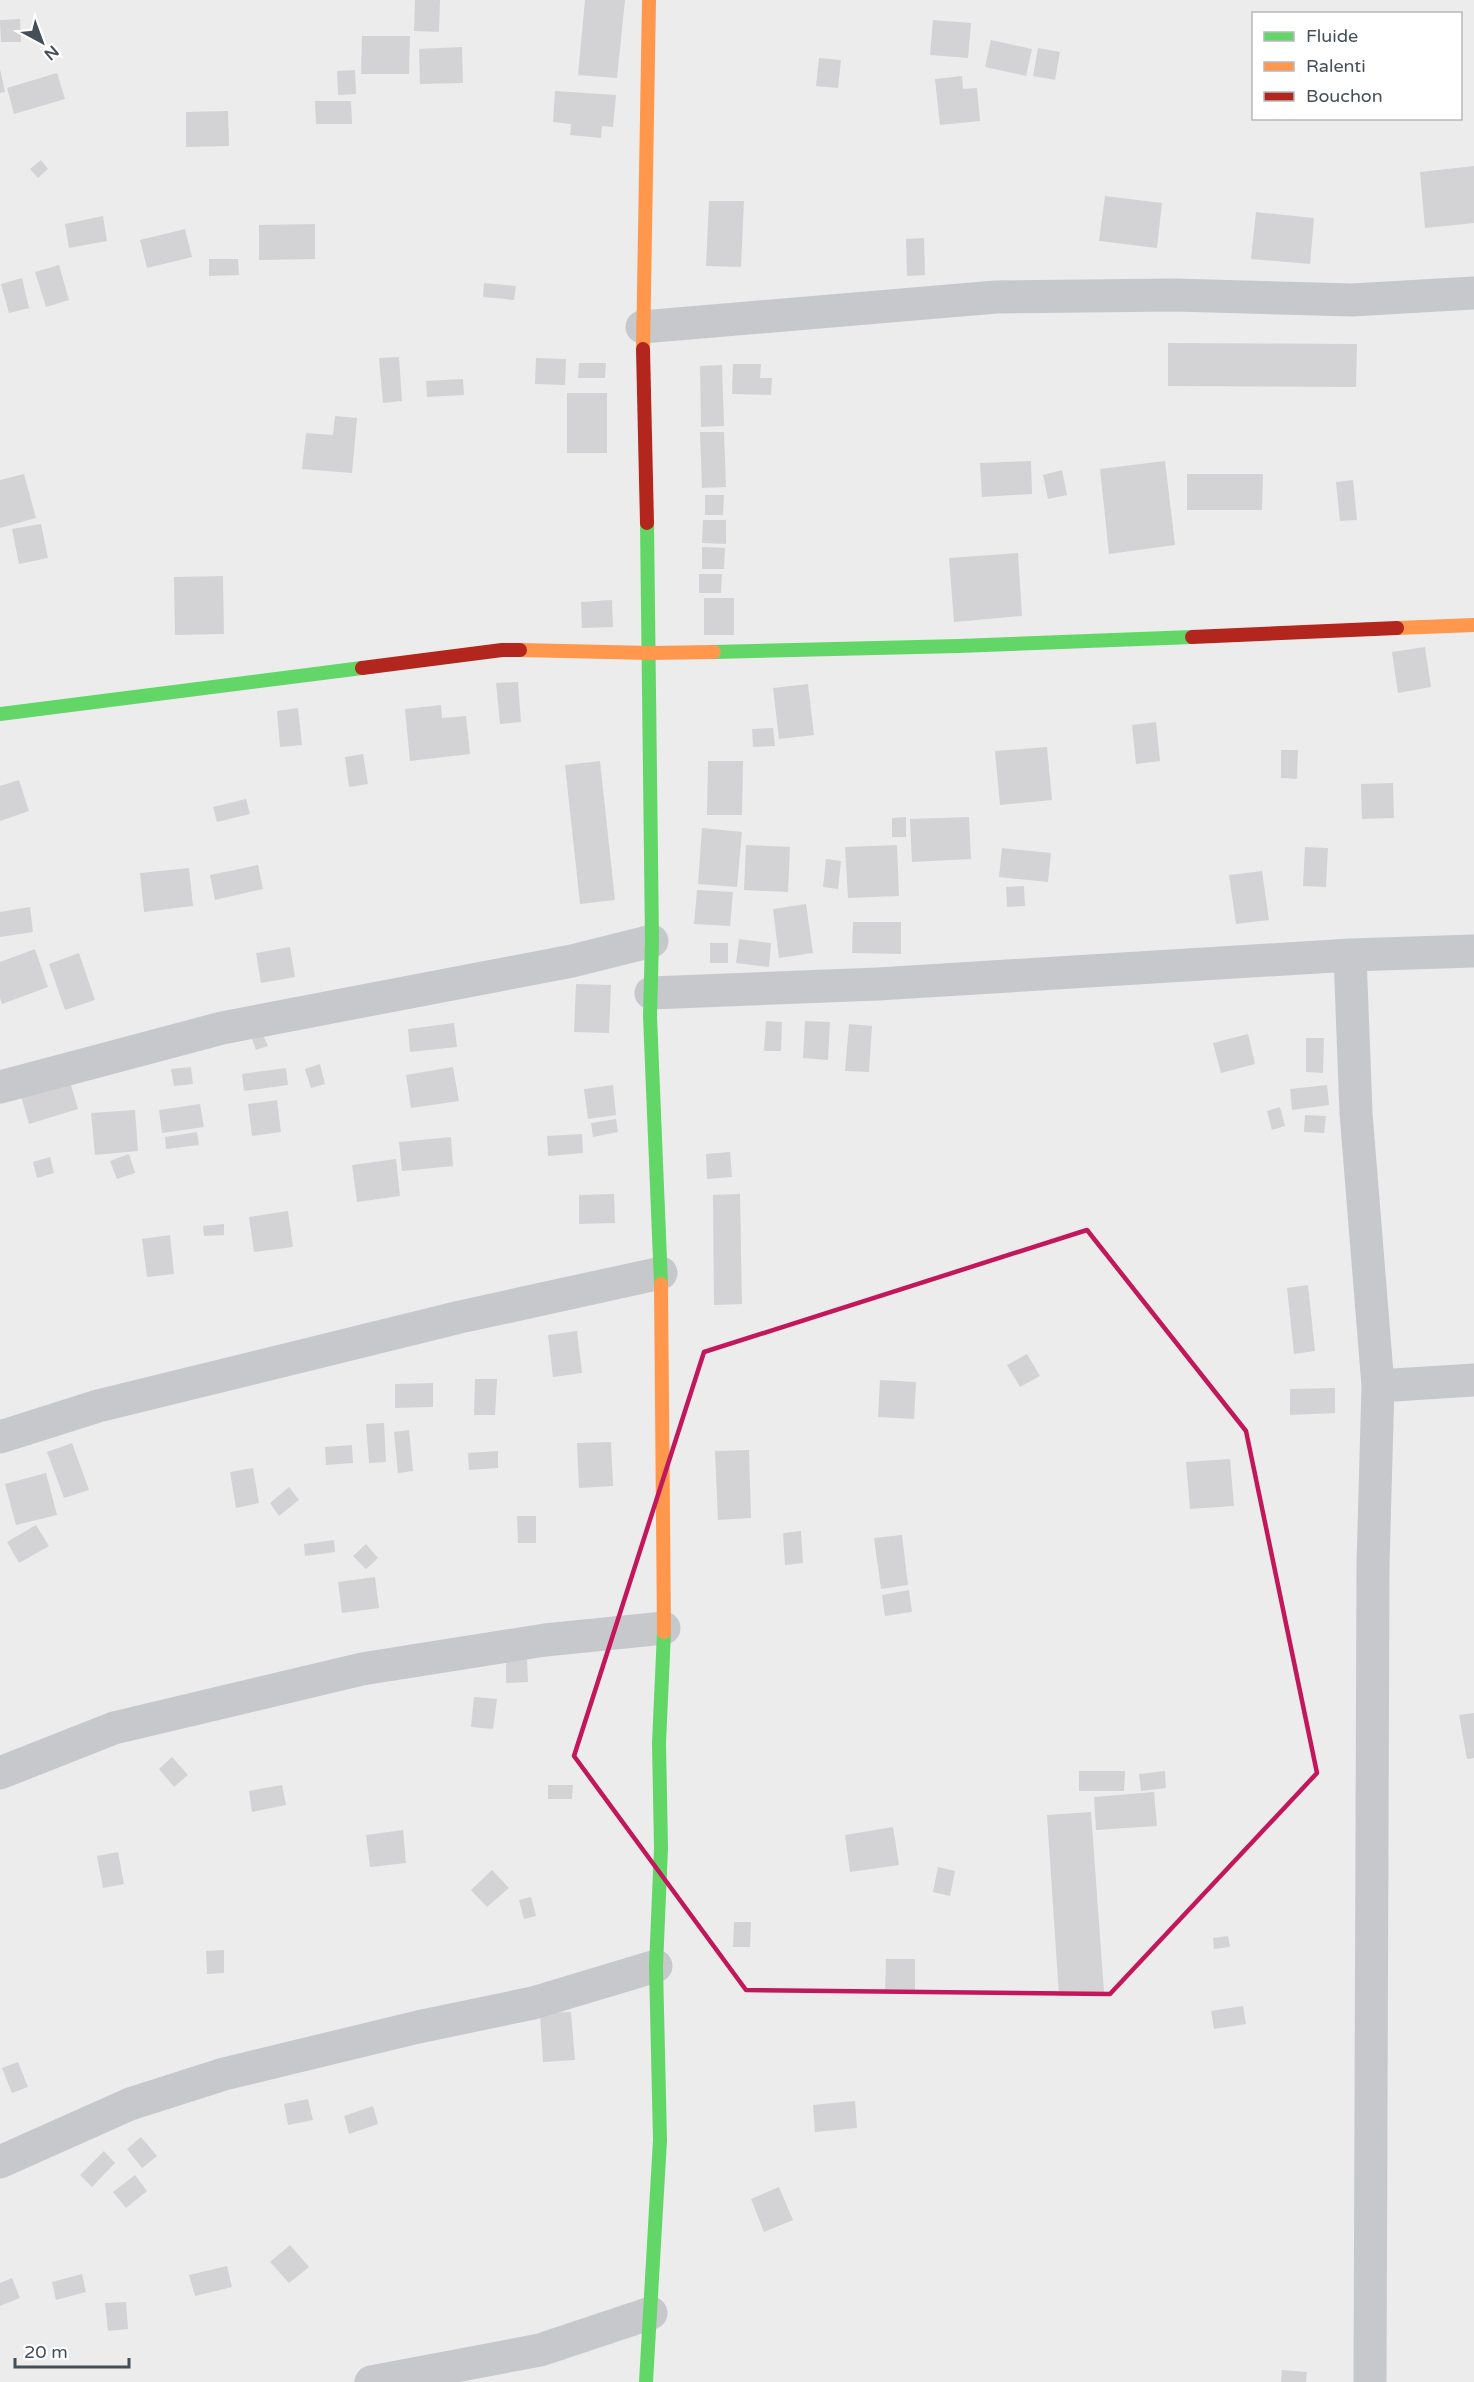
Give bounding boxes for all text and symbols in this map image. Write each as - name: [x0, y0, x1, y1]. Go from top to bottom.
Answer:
- north arrow: [12, 12, 72, 72]
- legend: [1252, 12, 1462, 120]
- text: Fluide: [1306, 25, 1358, 47]
- text: N: [40, 41, 63, 64]
- text: Ralenti: [1306, 55, 1366, 77]
- text: Bouchon: [1306, 85, 1383, 107]
- scale bar: [15, 2331, 129, 2369]
- text: 20 m: [24, 2341, 68, 2363]

